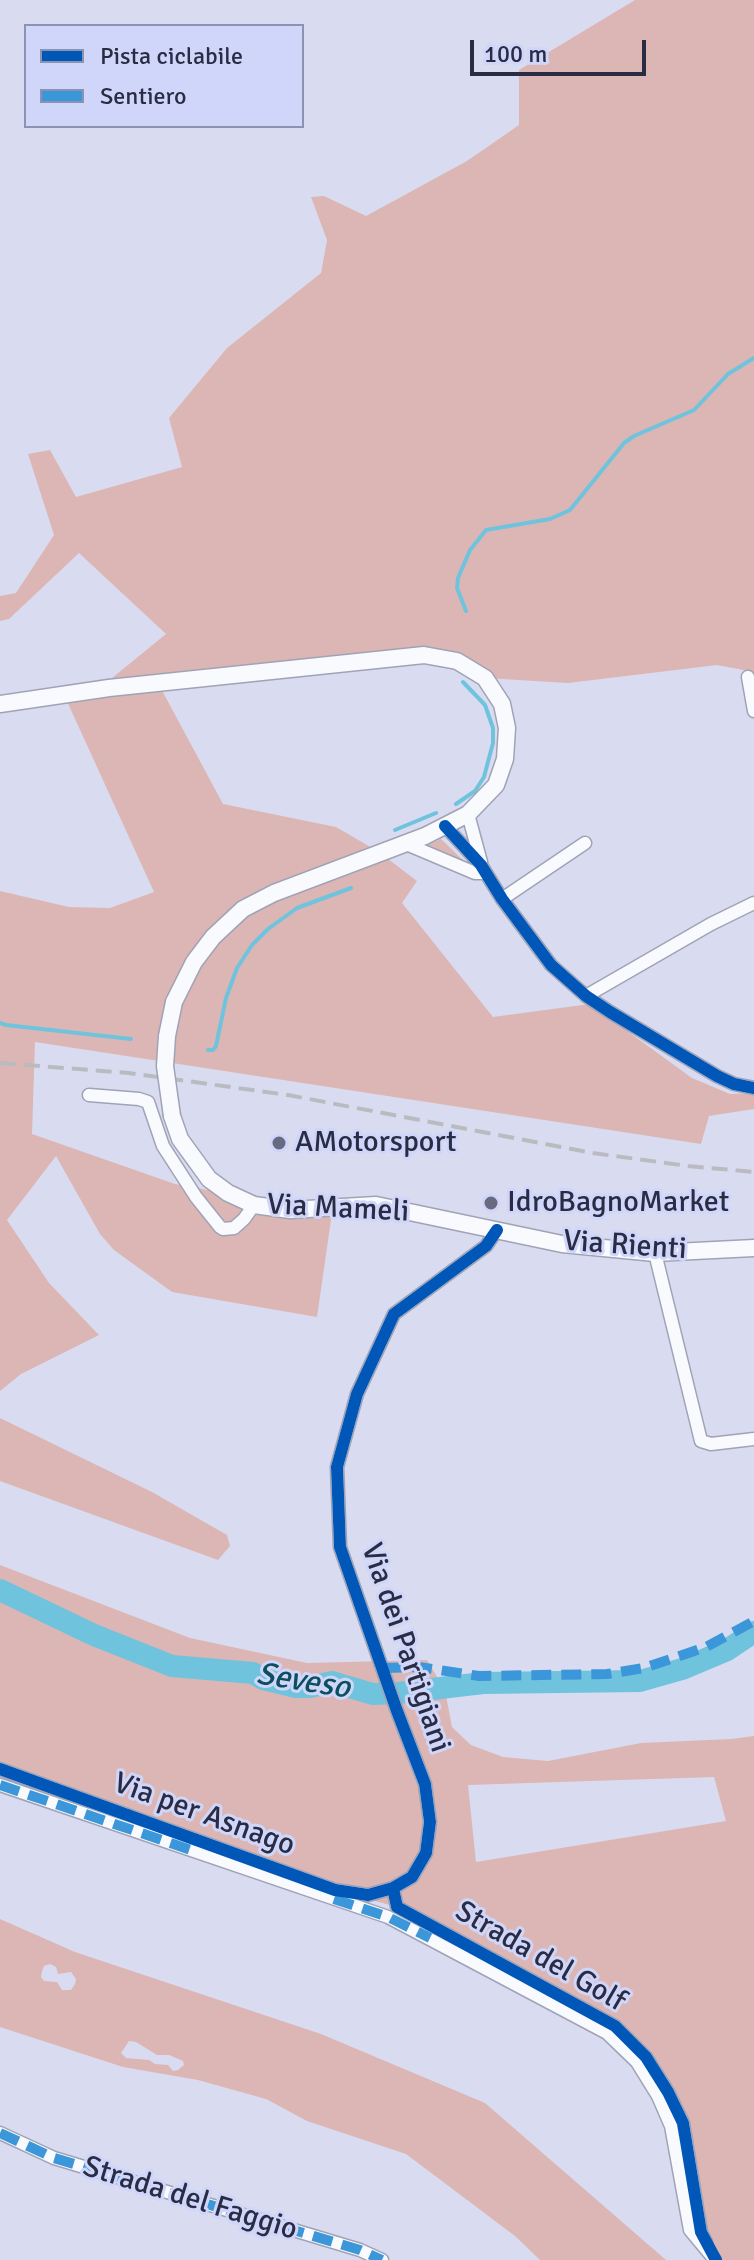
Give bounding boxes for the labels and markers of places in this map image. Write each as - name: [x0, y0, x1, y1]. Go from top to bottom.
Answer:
- place label: AMotorsport: [295, 1125, 457, 1161]
- marker: AMotorsport: [270, 1134, 288, 1152]
- place label: IdroBagnoMarket: [507, 1185, 729, 1221]
- marker: IdroBagnoMarket: [482, 1194, 500, 1212]

